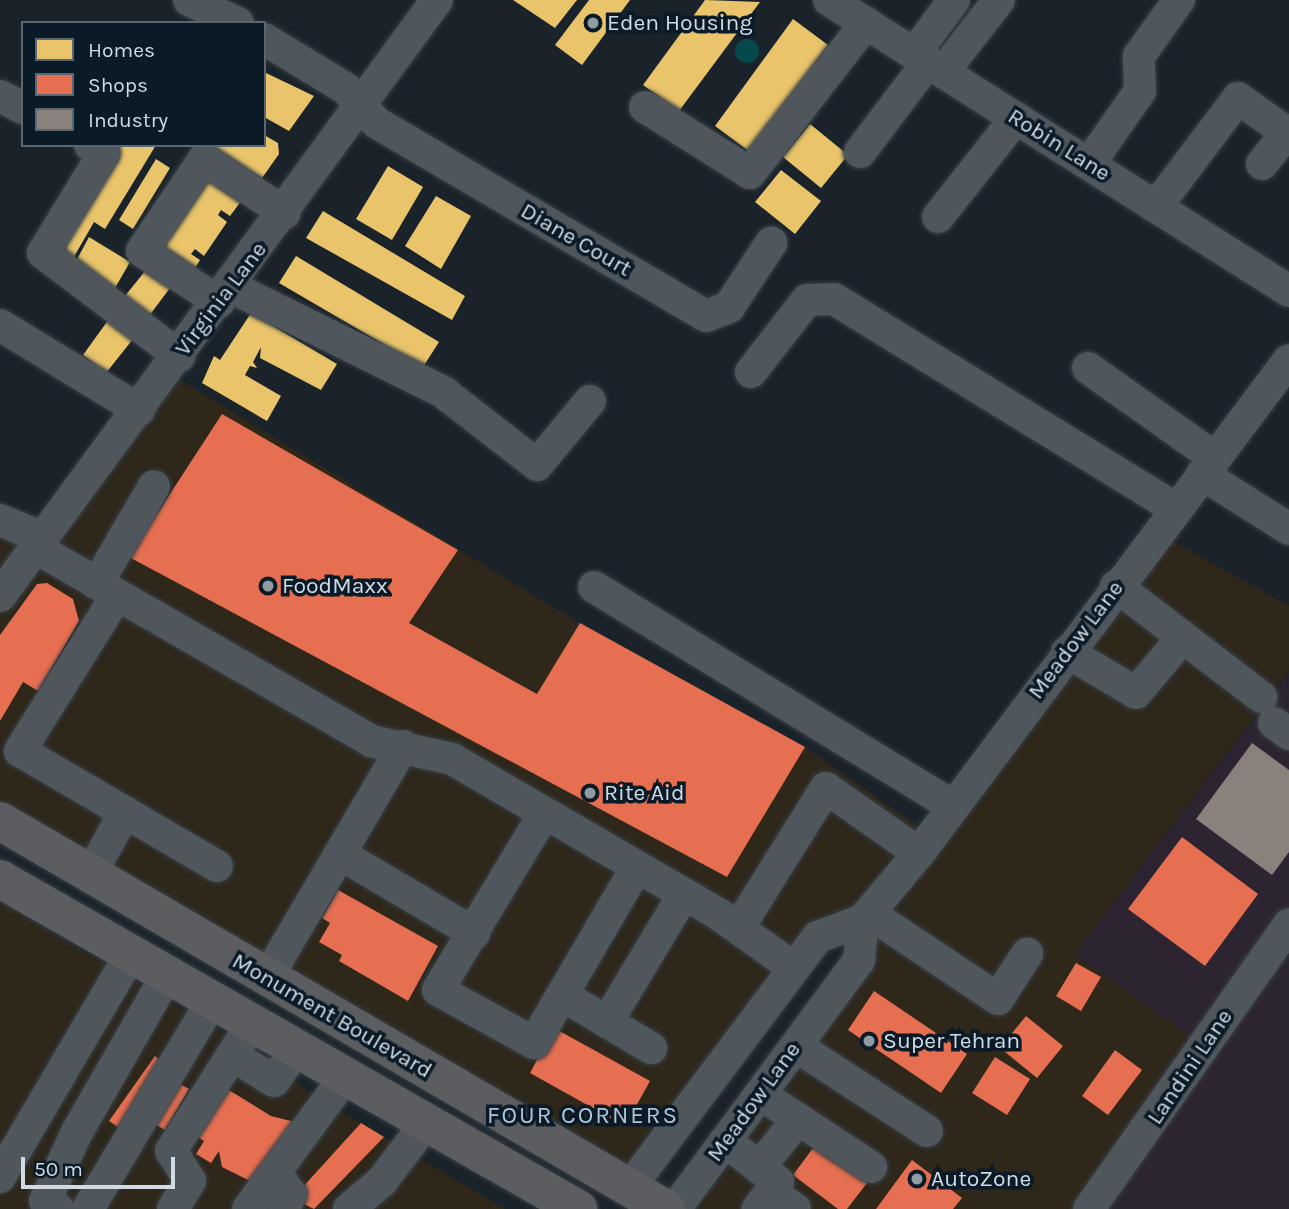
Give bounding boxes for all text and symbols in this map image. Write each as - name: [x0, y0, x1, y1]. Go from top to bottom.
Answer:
- place label: Eden Housing: [607, 9, 752, 37]
- marker: Eden Housing: [585, 15, 601, 31]
- legend: [21, 21, 266, 147]
- text: Homes: [88, 38, 155, 62]
- text: Shops: [88, 73, 148, 97]
- street label: Robin Lane: [1003, 103, 1115, 187]
- text: Industry: [88, 108, 168, 132]
- street label: Diane Court: [516, 197, 636, 283]
- street label: Virginia Lane: [169, 237, 273, 361]
- place label: FoodMaxx: [282, 572, 388, 600]
- street label: Meadow Lane: [1022, 575, 1130, 705]
- marker: FoodMaxx: [260, 578, 276, 594]
- place label: Rite Aid: [604, 779, 685, 807]
- marker: Rite Aid: [582, 785, 598, 801]
- street label: Monument Boulevard: [227, 947, 437, 1085]
- street label: Landini Lane: [1141, 1004, 1239, 1130]
- place label: Super Tehran: [883, 1027, 1020, 1055]
- marker: Super Tehran: [861, 1033, 877, 1049]
- street label: Meadow Lane: [701, 1037, 807, 1167]
- district label: FOUR CORNERS: [488, 1102, 678, 1130]
- scale bar: [24, 1142, 178, 1186]
- text: 50 m: [34, 1157, 83, 1181]
- place label: AutoZone: [931, 1165, 1031, 1193]
- marker: AutoZone: [909, 1171, 925, 1187]

